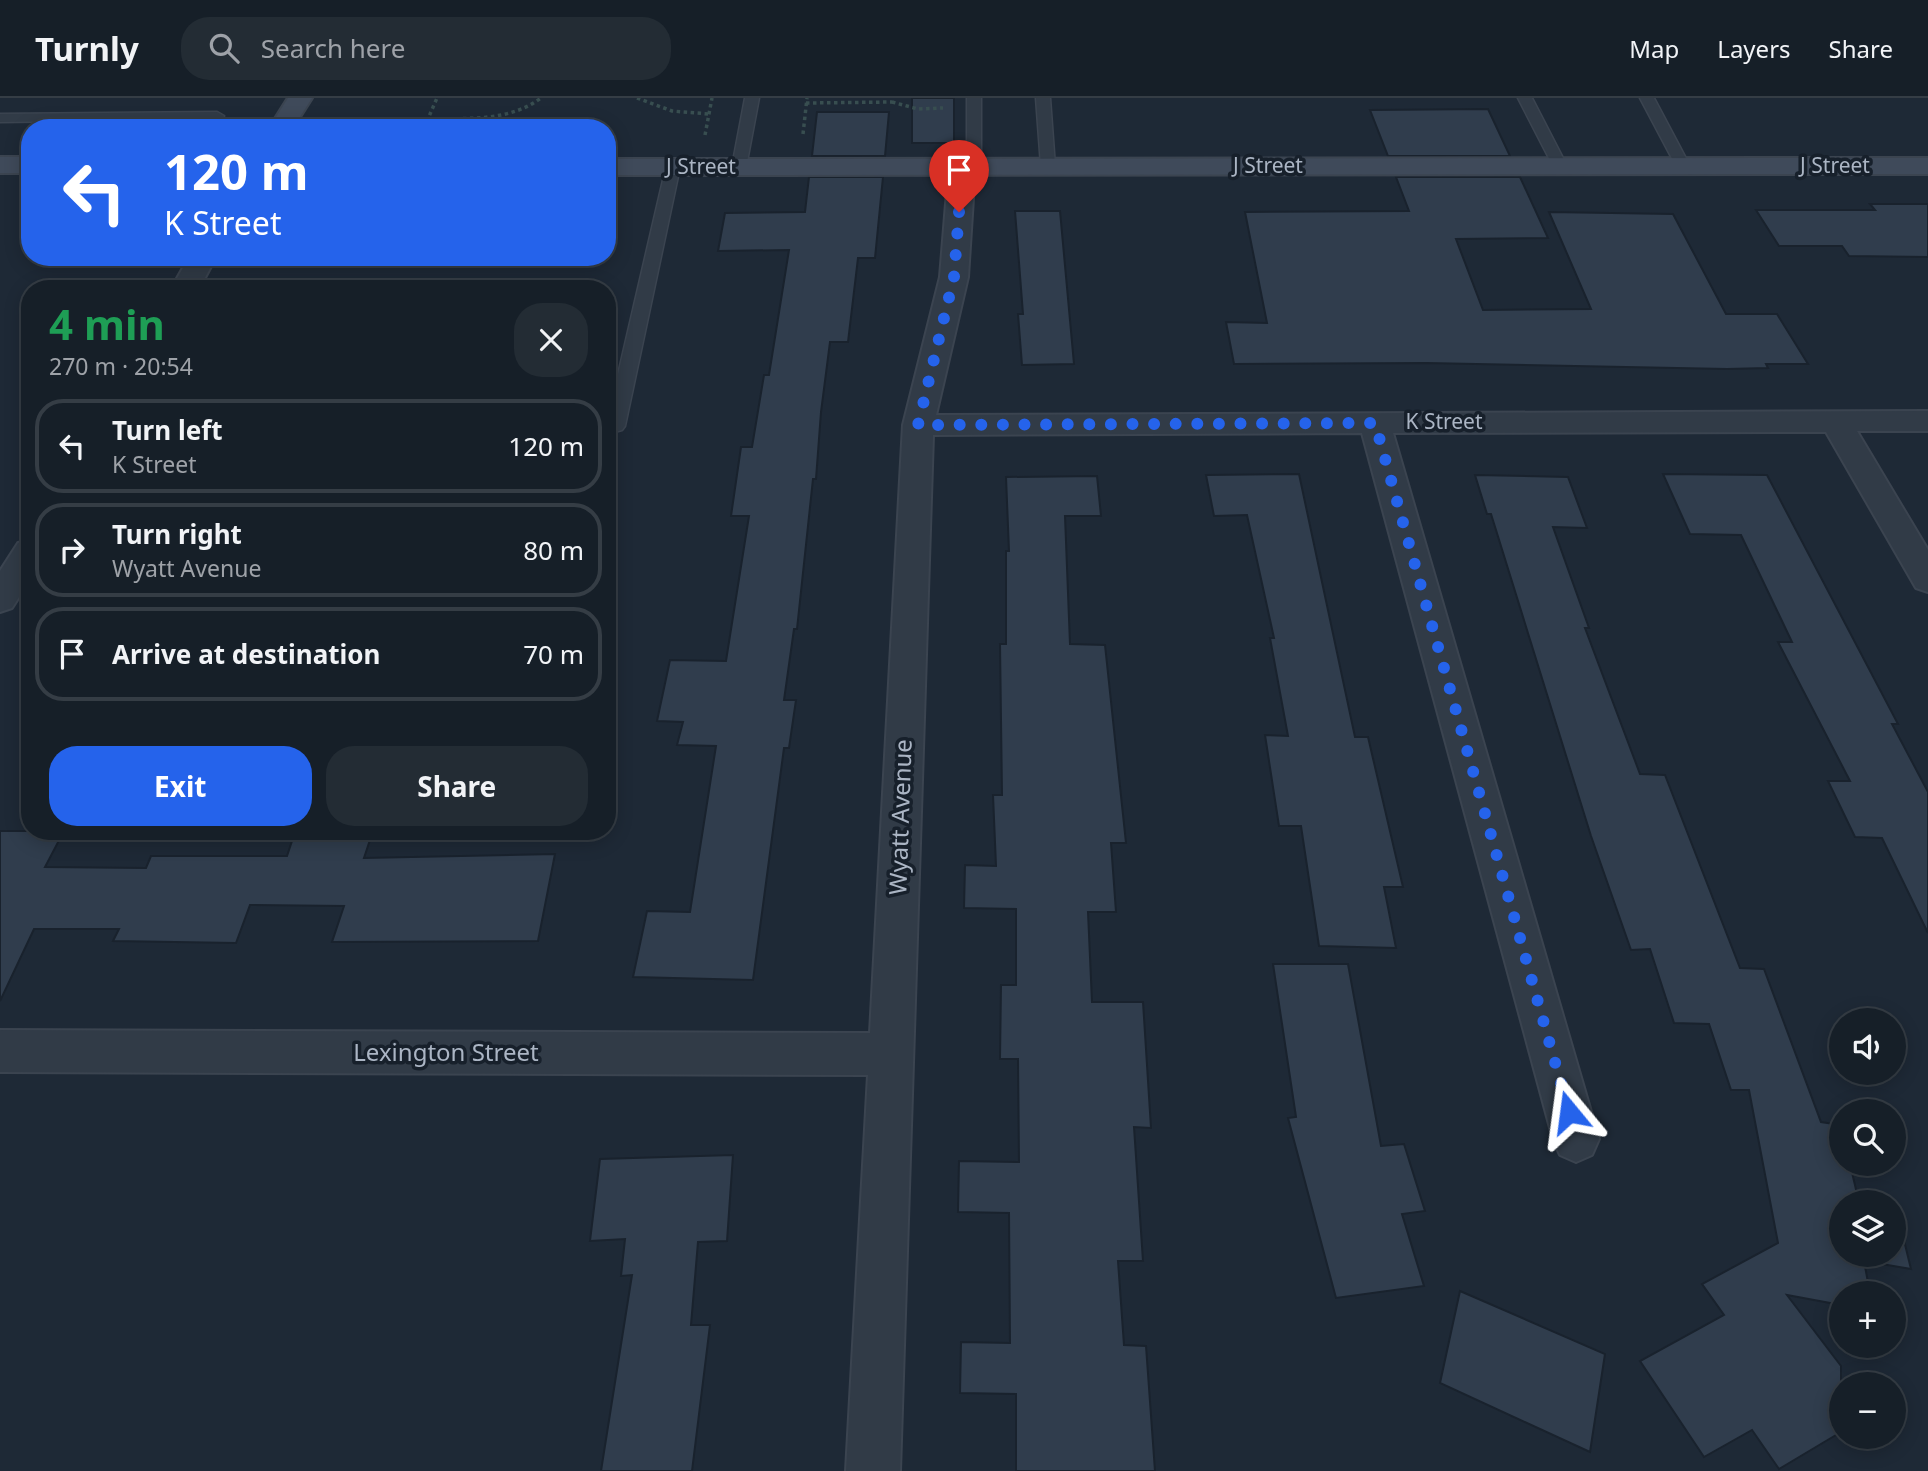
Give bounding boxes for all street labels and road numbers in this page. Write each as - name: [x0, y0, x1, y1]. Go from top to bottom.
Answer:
- street label: J Street: [1231, 151, 1303, 179]
- street label: J Street: [1798, 151, 1870, 179]
- street label: J Street: [664, 152, 736, 180]
- street label: K Street: [1405, 407, 1483, 435]
- street label: Wyatt Avenue: [880, 738, 919, 895]
- street label: Lexington Street: [353, 1035, 539, 1068]

